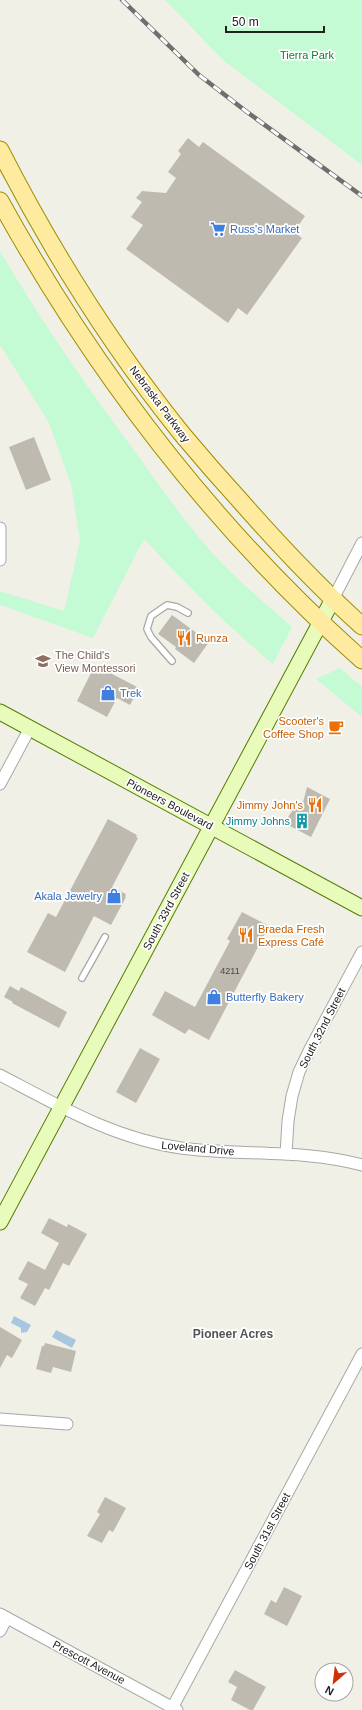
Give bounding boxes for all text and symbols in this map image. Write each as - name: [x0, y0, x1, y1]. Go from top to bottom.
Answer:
- scale bar: [226, 8, 324, 34]
- text: 50 m: [232, 15, 259, 29]
- park label: Tierra Park: [280, 49, 334, 61]
- supermarket icon: Russ's Market: [209, 220, 227, 238]
- place label: Russ's Market: [230, 223, 299, 235]
- street label: Nebraska Parkway: [127, 364, 193, 445]
- restaurant icon: Runza: [175, 629, 193, 647]
- place label: Runza: [196, 632, 229, 644]
- place label: The Child's View Montessori: [55, 649, 136, 674]
- school or university icon: The Child's View Montessori: [34, 652, 52, 670]
- shop icon: Trek: [99, 684, 117, 702]
- place label: Trek: [120, 687, 142, 699]
- place label: Scooter's Coffee Shop: [263, 715, 324, 740]
- cafe icon: Scooter's Coffee Shop: [327, 718, 345, 736]
- street label: Pioneers Boulevard: [125, 776, 215, 832]
- restaurant icon: Jimmy John's: [306, 796, 324, 814]
- place label: Jimmy John's: [237, 799, 303, 811]
- building icon: Jimmy Johns: [293, 812, 311, 830]
- place label: Jimmy Johns: [226, 815, 290, 827]
- street label: South 33rd Street: [140, 870, 192, 952]
- shop icon: Akala Jewelry: [105, 887, 123, 905]
- place label: Akala Jewelry: [34, 890, 102, 902]
- place label: Braeda Fresh Express Café: [258, 923, 325, 948]
- restaurant icon: Braeda Fresh Express Café: [237, 926, 255, 944]
- house number: 4211: [220, 966, 240, 976]
- street label: South 32nd Street: [297, 986, 347, 1070]
- shop icon: Butterfly Bakery: [205, 988, 223, 1006]
- place label: Butterfly Bakery: [226, 991, 304, 1003]
- street label: Loveland Drive: [161, 1139, 235, 1157]
- district label: Pioneer Acres: [193, 1327, 273, 1341]
- street label: South 31st Street: [242, 1491, 292, 1571]
- street label: Prescott Avenue: [51, 1638, 127, 1686]
- north arrow: [314, 1662, 354, 1702]
- text: N: [323, 1684, 336, 1698]

